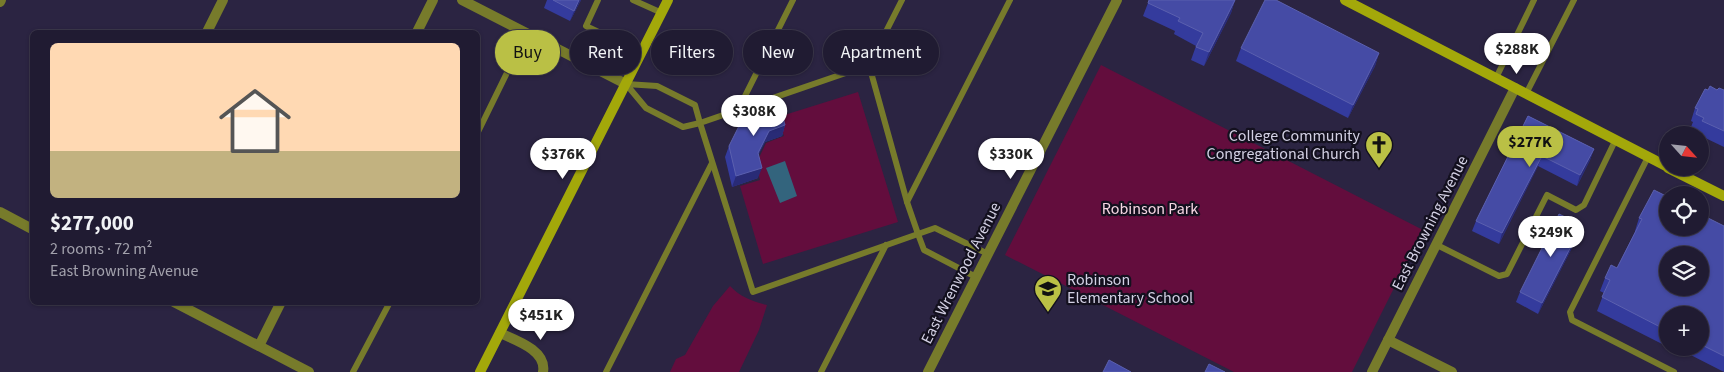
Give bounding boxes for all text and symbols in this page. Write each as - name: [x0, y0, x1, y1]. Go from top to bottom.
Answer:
- chip: Buy: [495, 30, 560, 75]
- chip: Rent: [570, 30, 641, 75]
- chip: Filters: [651, 30, 733, 75]
- chip: New: [743, 30, 813, 75]
- chip: Apartment: [823, 30, 939, 75]
- pin: $288K: [1482, 32, 1552, 75]
- text: $288K: [1495, 38, 1539, 60]
- icon: home: [210, 76, 300, 166]
- pin: $308K: [719, 94, 789, 137]
- text: $308K: [732, 100, 776, 122]
- place label: College Community Congregational Church: [1207, 125, 1361, 165]
- pin: $277K: [1495, 126, 1565, 168]
- north arrow: [1659, 126, 1709, 176]
- map controls: [1659, 126, 1709, 356]
- church icon: College Community Congregational Church: [1364, 130, 1394, 169]
- text: $277K: [1508, 131, 1552, 153]
- pin: $376K: [528, 138, 598, 180]
- pin: $330K: [976, 138, 1046, 180]
- text: $376K: [541, 143, 585, 165]
- text: $330K: [989, 143, 1033, 165]
- street label: East Browning Avenue: [1387, 152, 1474, 294]
- button: locate: [1659, 186, 1709, 236]
- street label: East Wrenwood Avenue: [916, 198, 1006, 348]
- park label: Robinson Park: [1102, 198, 1198, 220]
- text: $277,000: [50, 208, 134, 238]
- pin: $249K: [1516, 216, 1586, 258]
- text: $249K: [1529, 221, 1573, 243]
- text: 2 rooms · 72 m²: [50, 238, 152, 260]
- button: layers: [1659, 246, 1709, 296]
- text: East Browning Avenue: [50, 260, 198, 282]
- place label: Robinson Elementary School: [1067, 269, 1193, 309]
- school or university icon: Robinson Elementary School: [1033, 274, 1063, 313]
- pin: $451K: [506, 298, 576, 341]
- text: $451K: [519, 304, 563, 326]
- button: +: [1659, 306, 1709, 356]

